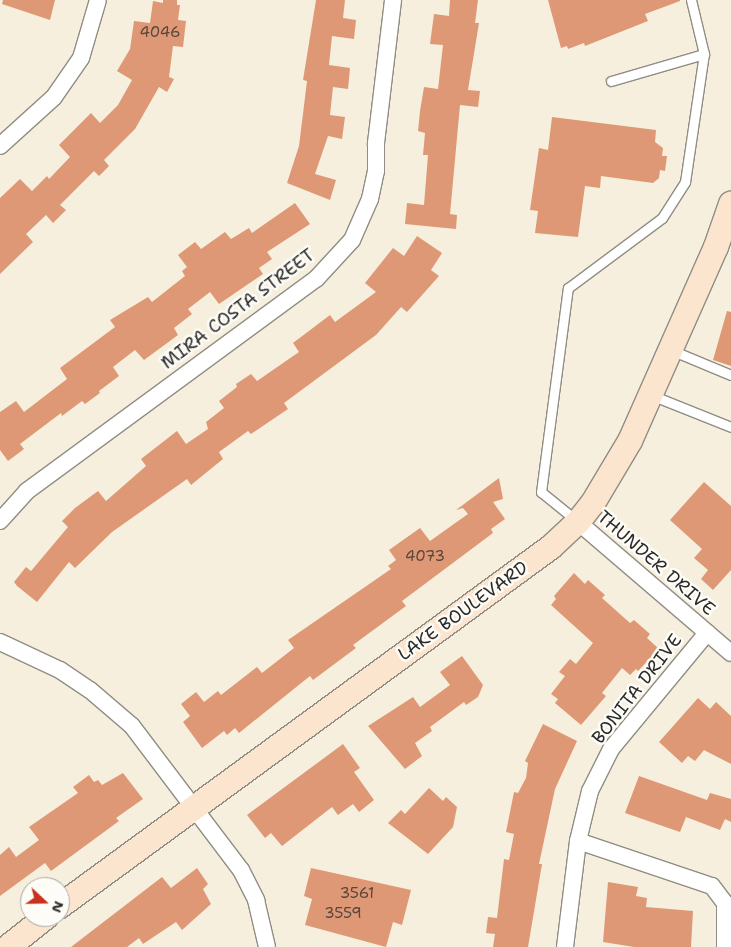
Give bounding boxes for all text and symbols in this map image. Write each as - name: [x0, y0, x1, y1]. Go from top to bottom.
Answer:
- house number: 4046: [139, 24, 181, 42]
- street label: MIRA COSTA STREET: [157, 244, 319, 374]
- street label: THUNDER DRIVE: [593, 506, 719, 620]
- house number: 4073: [405, 548, 445, 566]
- street label: LAKE BOULEVARD: [394, 557, 532, 665]
- street label: BONITA DRIVE: [587, 630, 687, 748]
- north arrow: [20, 877, 70, 927]
- house number: 3561: [340, 885, 374, 903]
- text: N: [48, 899, 68, 915]
- house number: 3559: [324, 905, 362, 923]

